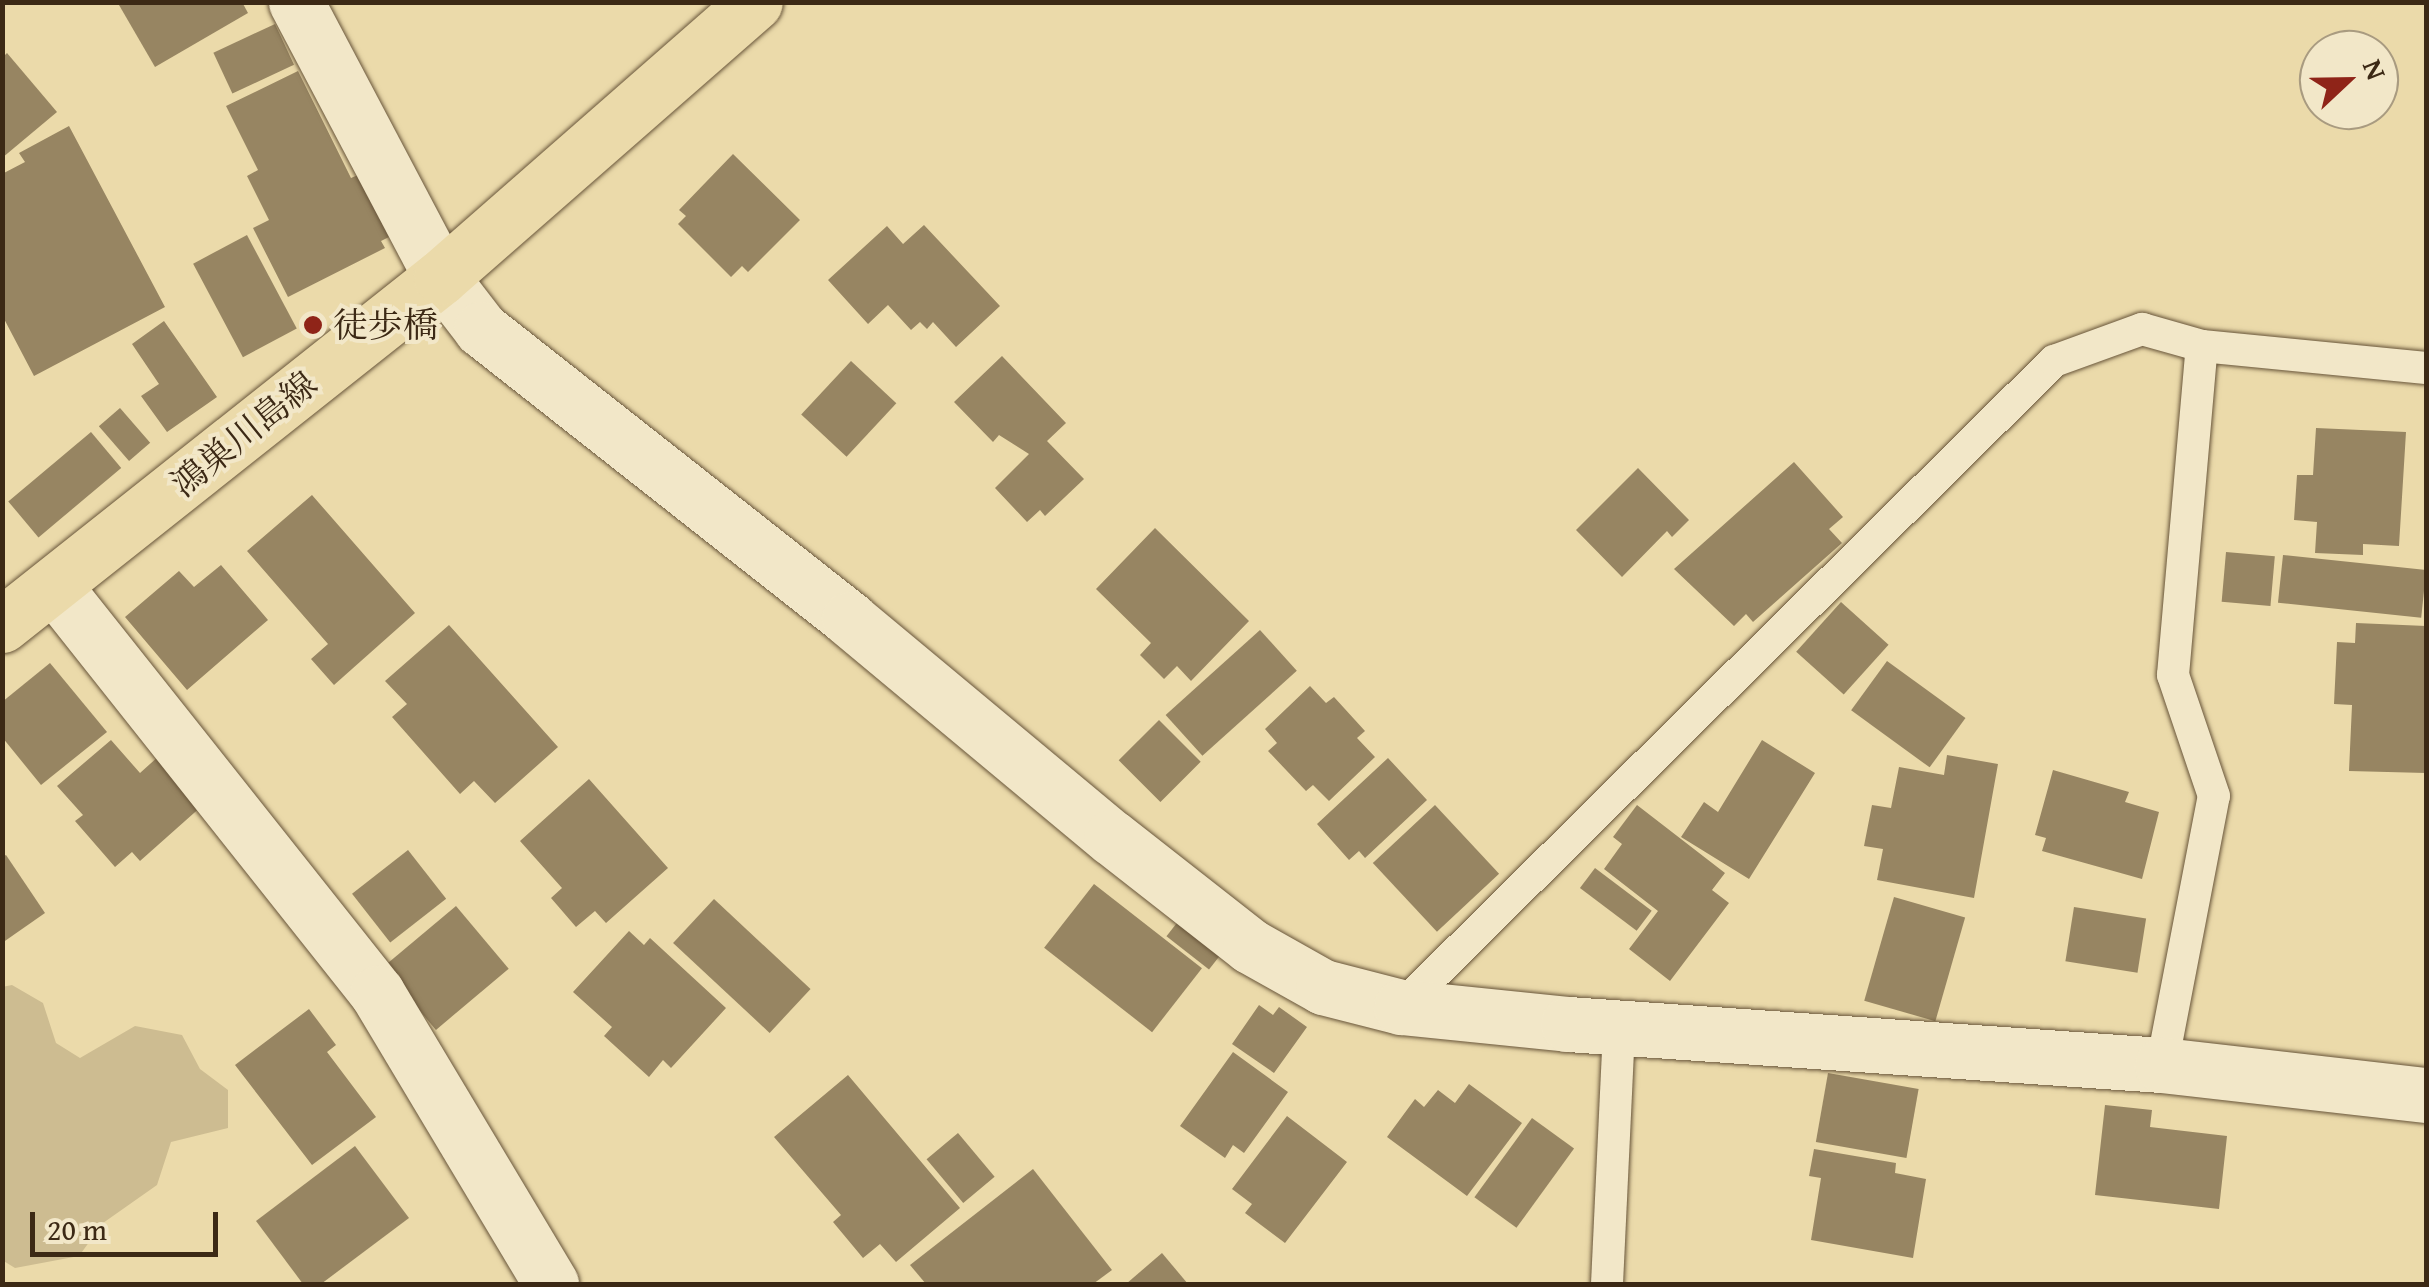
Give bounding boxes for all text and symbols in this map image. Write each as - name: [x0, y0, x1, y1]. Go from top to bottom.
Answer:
- north arrow: [2299, 30, 2399, 130]
- text: N: [2353, 53, 2398, 86]
- place label: 徒歩橋: [333, 304, 438, 346]
- marker: 徒歩橋: [302, 314, 324, 336]
- street label: 鴻巣川島線: [163, 363, 325, 505]
- scale bar: [35, 1192, 222, 1254]
- text: 20 m: [47, 1207, 107, 1251]

